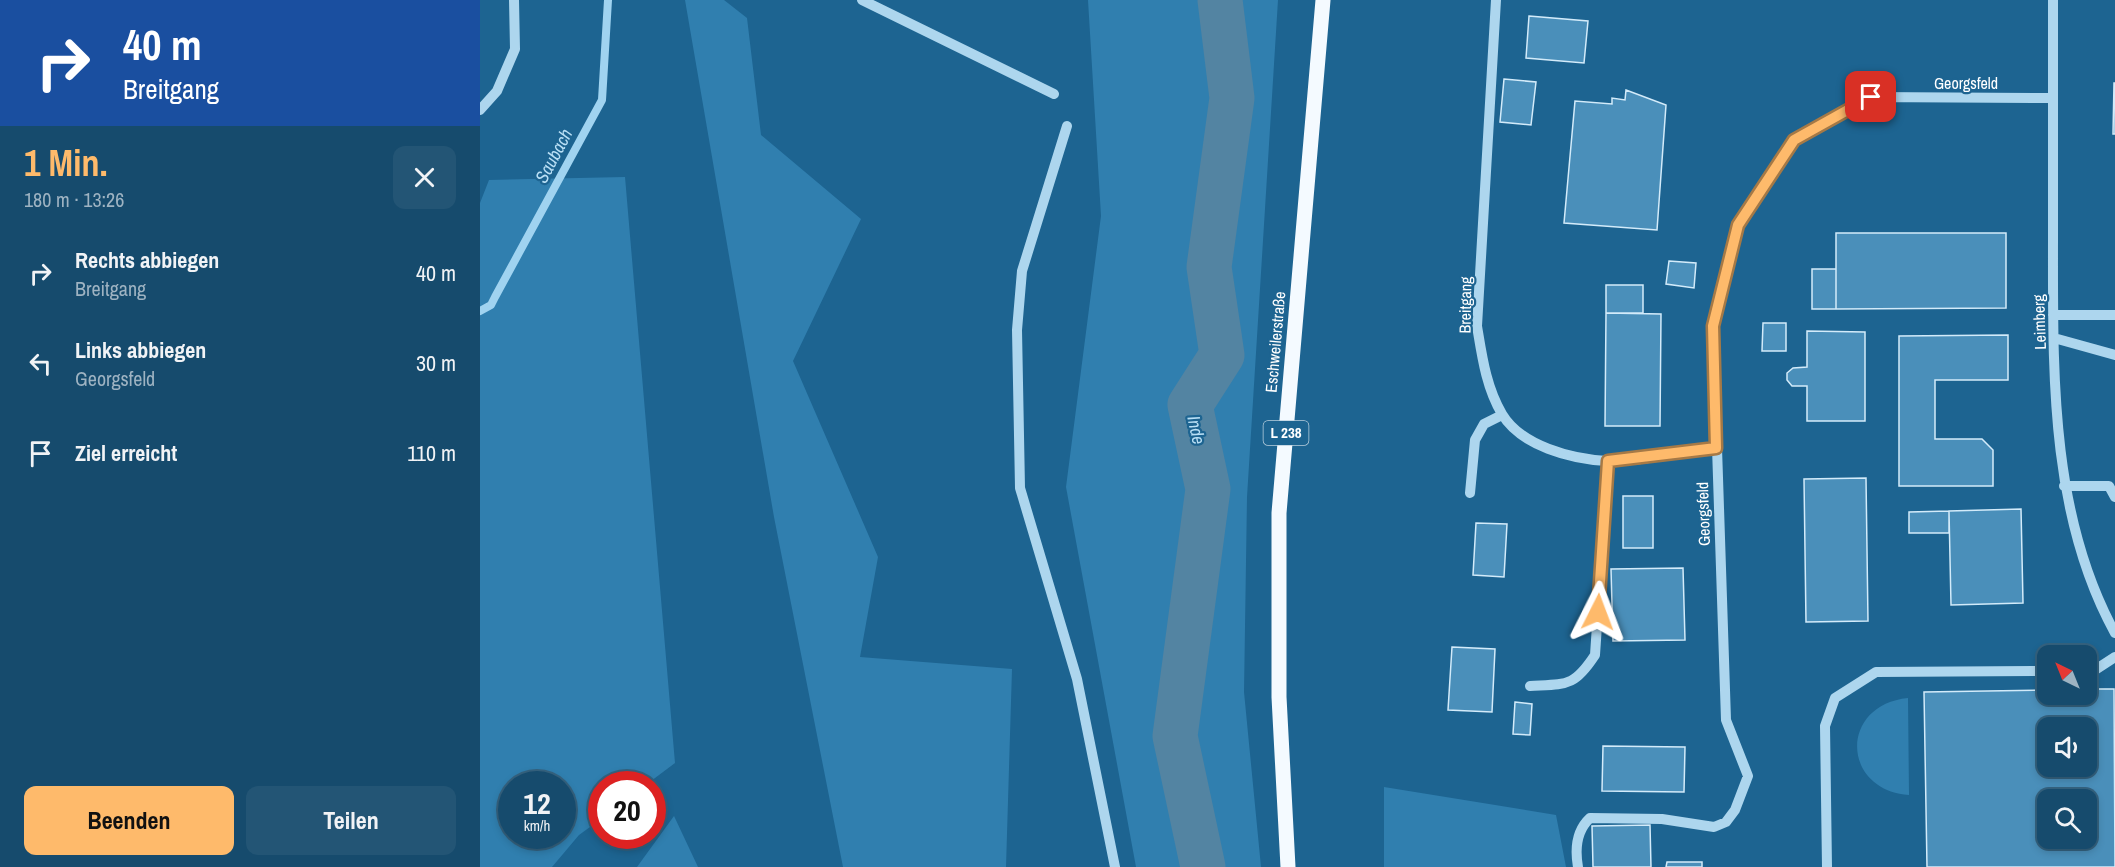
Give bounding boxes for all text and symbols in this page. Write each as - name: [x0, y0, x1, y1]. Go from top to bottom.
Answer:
- text: 40 m: [123, 17, 202, 73]
- icon: right: [24, 24, 102, 102]
- text: Breitgang: [123, 71, 219, 107]
- pin: [1845, 71, 1896, 122]
- street label: Georgsfeld: [1934, 72, 1998, 94]
- icon: arrive: [1854, 80, 1887, 113]
- water label: Saubach: [529, 124, 578, 187]
- text: 1 Min.: [24, 139, 108, 187]
- button: close: [393, 146, 456, 209]
- text: 180 m · 13:26: [24, 186, 124, 213]
- text: Rechts abbiegen: [75, 245, 219, 275]
- icon: right: [24, 257, 57, 290]
- text: 40 m: [416, 258, 456, 288]
- text: Breitgang: [75, 275, 146, 302]
- street label: Breitgang: [1454, 276, 1477, 334]
- street label: Eschweilerstraße: [1260, 291, 1290, 393]
- street label: Leimberg: [2027, 293, 2051, 350]
- text: Links abbiegen: [75, 335, 206, 365]
- icon: left: [24, 347, 57, 380]
- text: 30 m: [416, 348, 456, 378]
- text: Georgsfeld: [75, 365, 155, 392]
- water label: Inde: [1181, 413, 1212, 447]
- road number: L 238: [1264, 421, 1308, 445]
- icon: arrive: [24, 437, 57, 470]
- text: Ziel erreicht: [75, 438, 177, 468]
- text: 110 m: [407, 438, 456, 468]
- street label: Georgsfeld: [1691, 482, 1715, 546]
- position arrow: [1566, 580, 1630, 644]
- north arrow: [2037, 645, 2097, 705]
- map controls: [2037, 645, 2097, 849]
- button: sound: [2037, 717, 2097, 777]
- speed limit sign: 20: [588, 771, 666, 849]
- text: 12: [523, 783, 551, 823]
- button: Beenden: [24, 786, 234, 855]
- button: Teilen: [246, 786, 456, 855]
- button: search: [2037, 789, 2097, 849]
- text: km/h: [524, 815, 550, 836]

